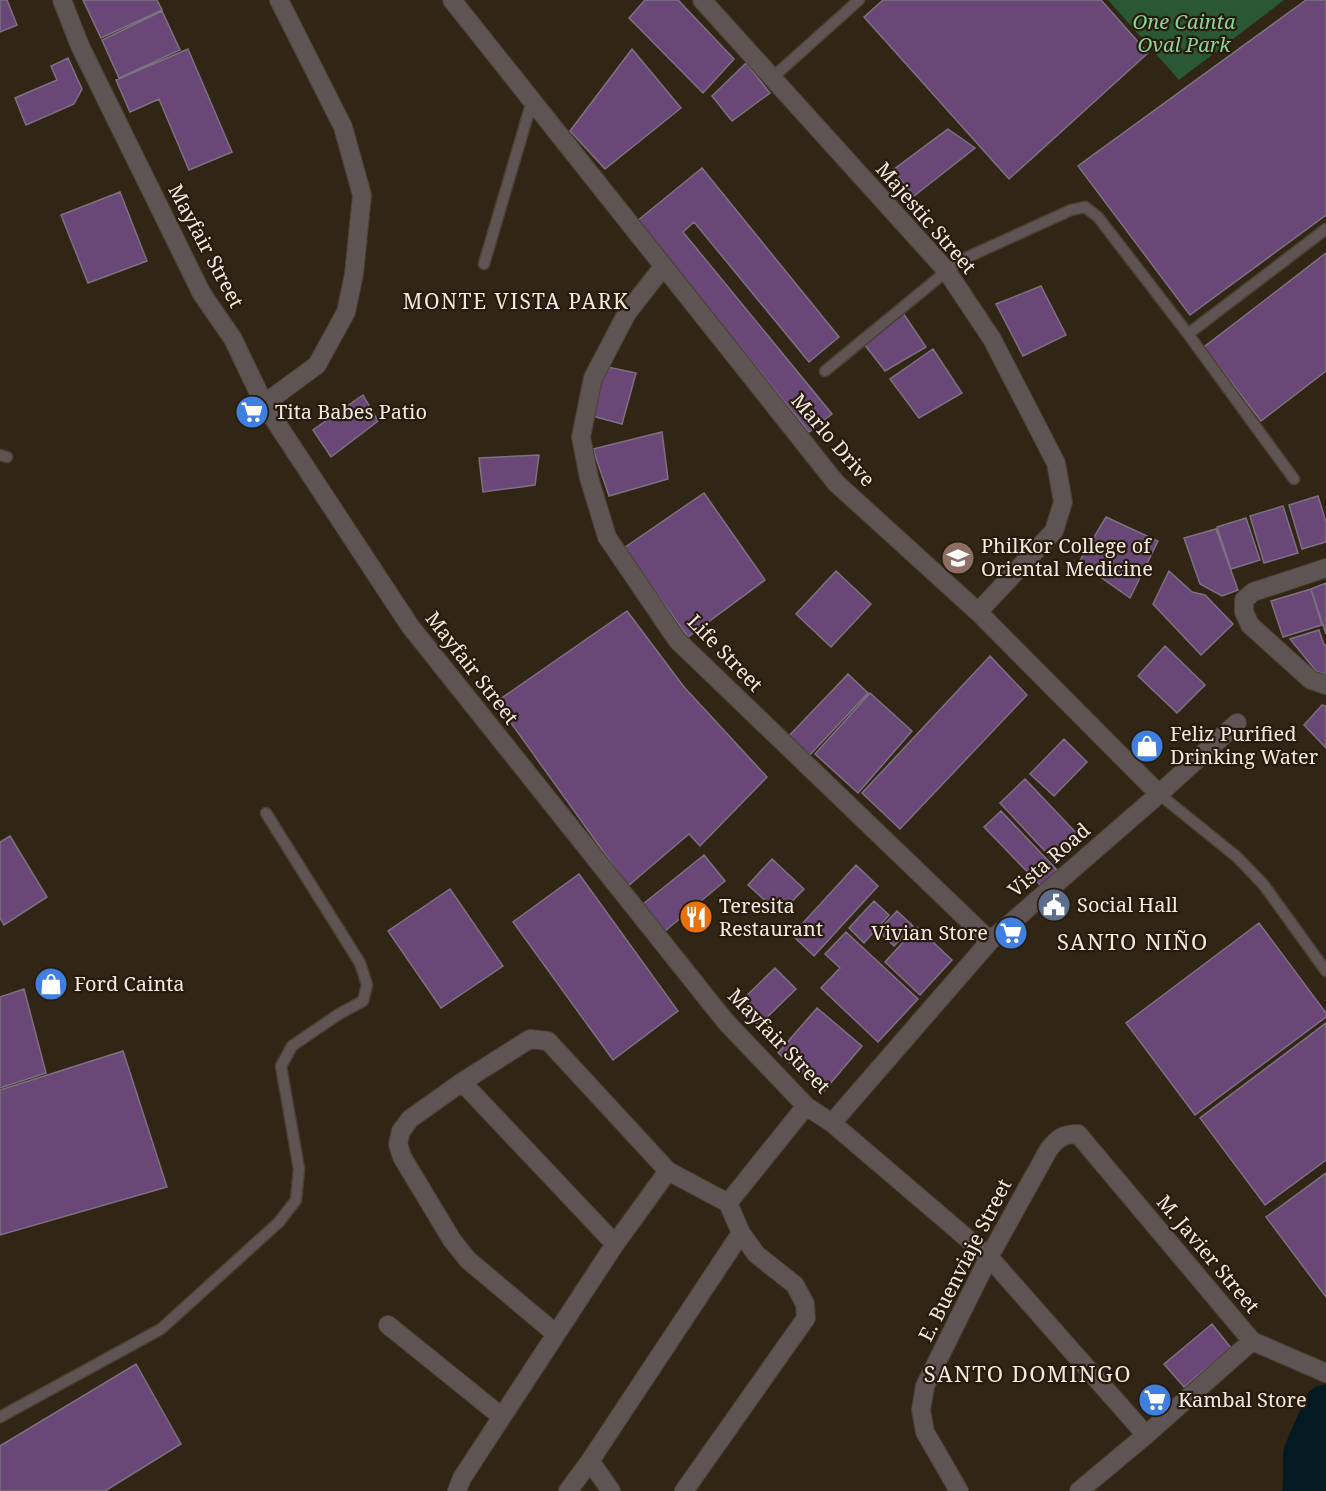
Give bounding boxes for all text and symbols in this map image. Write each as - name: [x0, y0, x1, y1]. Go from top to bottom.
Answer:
- park label: One Cainta Oval Park: [1133, 8, 1236, 58]
- street label: Majestic Street: [870, 156, 982, 279]
- street label: Mayfair Street: [163, 179, 250, 312]
- district label: MONTE VISTA PARK: [403, 287, 629, 315]
- street label: Marlo Drive: [785, 387, 881, 492]
- supermarket icon: Tita Babes Patio: [234, 394, 270, 430]
- place label: Tita Babes Patio: [275, 398, 427, 425]
- place label: PhilKor College of Oriental Medicine: [981, 532, 1153, 582]
- school or university icon: PhilKor College of Oriental Medicine: [940, 540, 976, 576]
- street label: Mayfair Street: [420, 606, 525, 730]
- street label: Life Street: [682, 608, 769, 697]
- place label: Feliz Purified Drinking Water: [1170, 720, 1319, 770]
- shop icon: Feliz Purified Drinking Water: [1129, 728, 1165, 764]
- street label: Vista Road: [1002, 816, 1096, 903]
- public building icon: Social Hall: [1036, 887, 1072, 923]
- place label: Social Hall: [1077, 891, 1178, 918]
- place label: Teresita Restaurant: [719, 892, 823, 942]
- restaurant icon: Teresita Restaurant: [678, 899, 714, 935]
- supermarket icon: Vivian Store: [993, 915, 1029, 951]
- place label: Vivian Store: [871, 919, 988, 946]
- district label: SANTO NIÑO: [1057, 926, 1209, 956]
- shop icon: Ford Cainta: [33, 966, 69, 1002]
- place label: Ford Cainta: [74, 970, 185, 997]
- street label: Mayfair Street: [722, 982, 836, 1099]
- street label: E. Buenviaje Street: [912, 1174, 1017, 1346]
- street label: M. Javier Street: [1151, 1189, 1266, 1318]
- district label: SANTO DOMINGO: [924, 1358, 1132, 1388]
- supermarket icon: Kambal Store: [1137, 1382, 1173, 1418]
- place label: Kambal Store: [1178, 1386, 1307, 1413]

